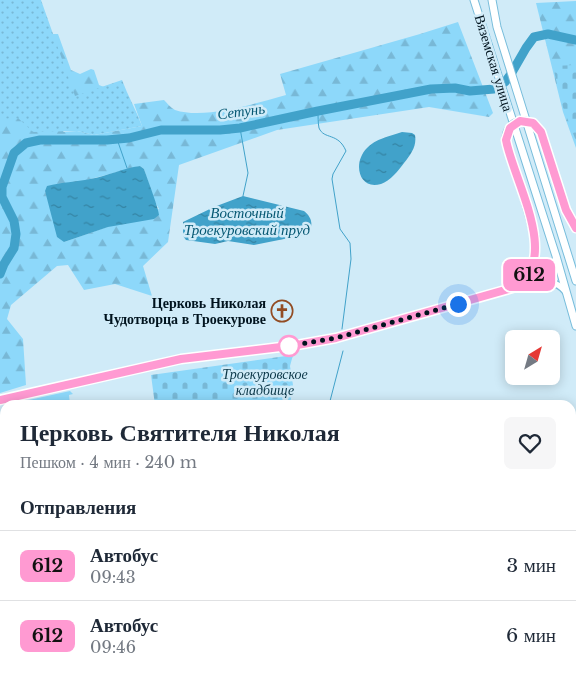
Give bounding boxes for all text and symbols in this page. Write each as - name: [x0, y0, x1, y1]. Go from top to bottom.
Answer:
- street label: Вяземская улица: [471, 12, 518, 114]
- water label: Сетунь: [216, 99, 266, 123]
- water label: Восточный Троекуровский пруд: [184, 203, 311, 239]
- line badge: 612: [500, 259, 558, 291]
- text: 612: [513, 264, 545, 286]
- your location: [446, 292, 471, 317]
- place label: Церковь Николая Чудотворца в Троекурове: [104, 294, 266, 328]
- church icon: Церковь Николая Чудотворца в Троекурове: [270, 299, 294, 323]
- north arrow: [505, 330, 560, 385]
- map controls: [505, 330, 560, 385]
- unlabelled marker: [278, 335, 300, 357]
- park label: Троекуровское кладбище: [222, 365, 308, 399]
- button: heart: [504, 417, 556, 469]
- text: Церковь Святителя Николая: [20, 418, 340, 447]
- text: Пешком · 4 мин · 240 m: [20, 452, 197, 472]
- text: Отправления: [20, 496, 136, 519]
- text: Автобус: [90, 544, 158, 567]
- text: 3 мин: [506, 554, 556, 577]
- text: 612: [32, 555, 63, 577]
- text: 09:43: [90, 567, 136, 587]
- text: Автобус: [90, 614, 158, 637]
- text: 6 мин: [506, 624, 556, 647]
- text: 612: [32, 625, 63, 647]
- text: 09:46: [90, 637, 136, 657]

